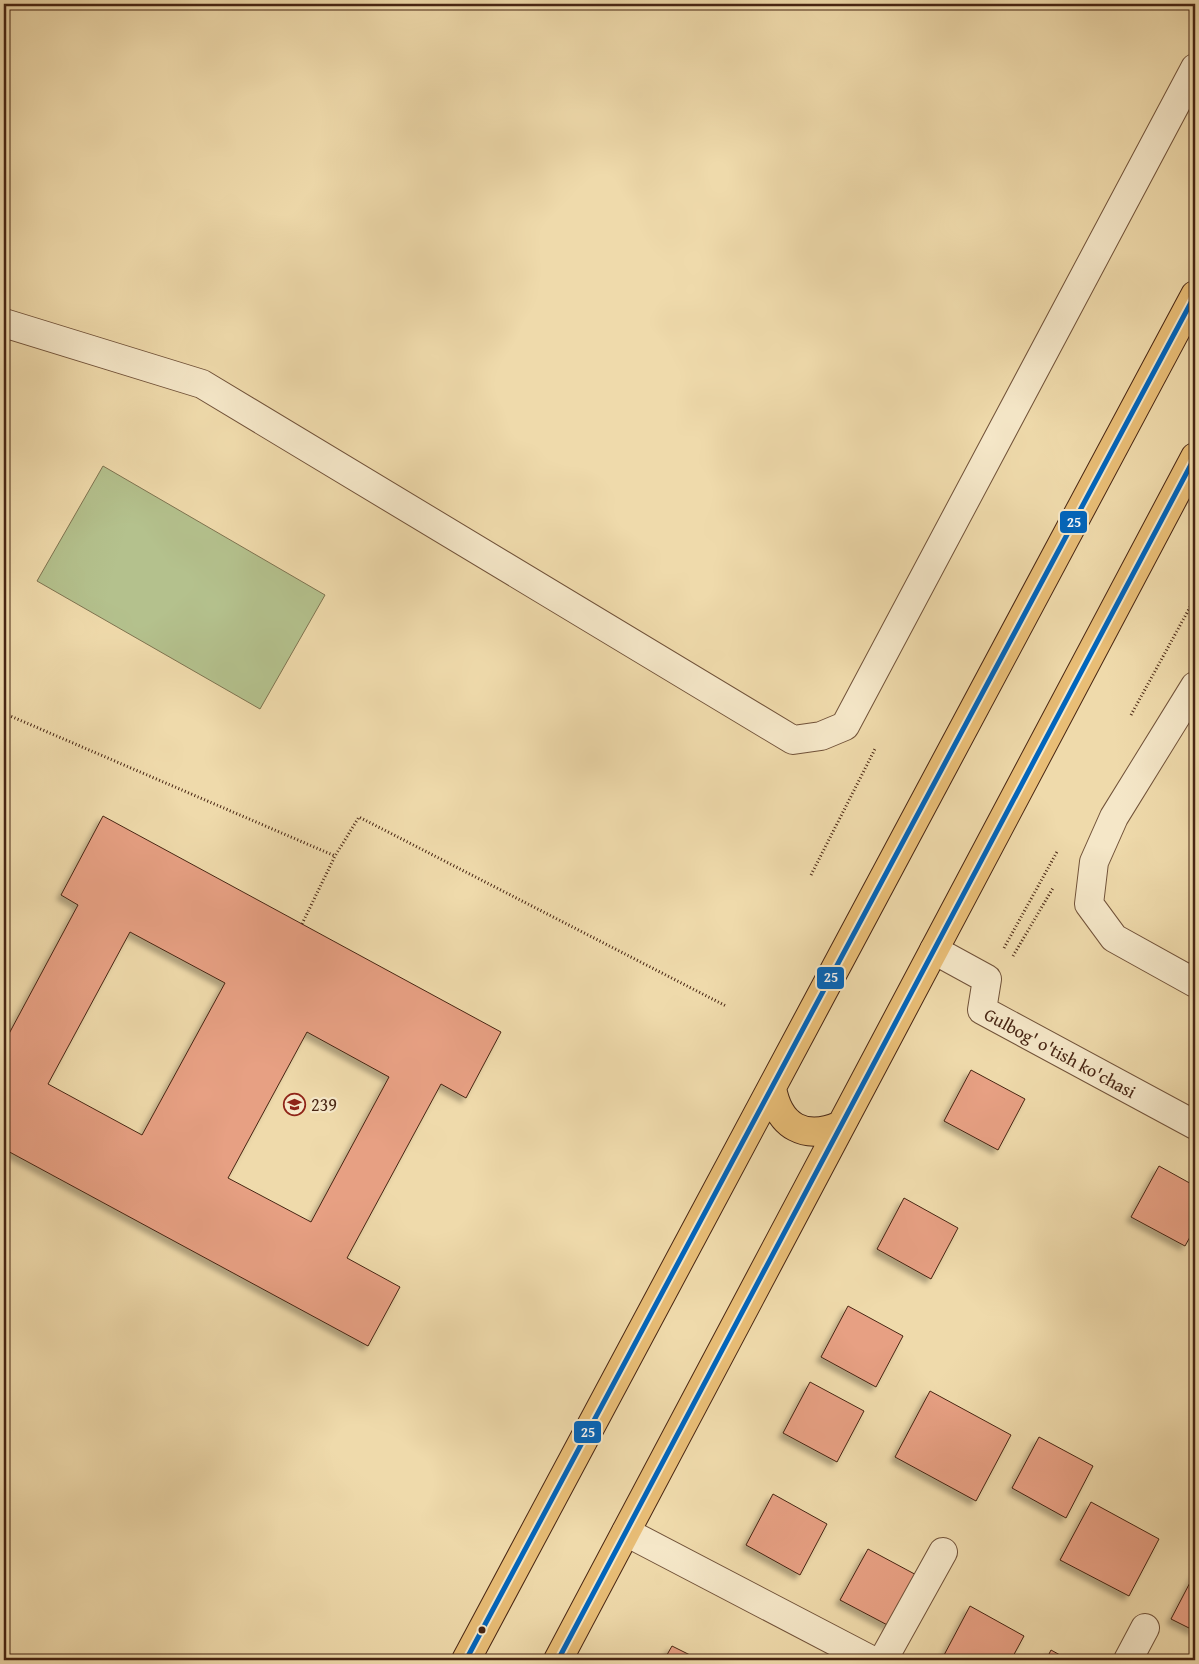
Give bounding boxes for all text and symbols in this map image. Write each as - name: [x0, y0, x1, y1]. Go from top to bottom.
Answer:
- line badge: 25: [1059, 510, 1088, 534]
- text: 25: [1067, 512, 1081, 532]
- line badge: 25: [816, 966, 845, 990]
- text: 25: [824, 967, 838, 987]
- street label: Gulbog' o'tish ko'chasi: [980, 1000, 1141, 1104]
- place label: 239: [311, 1091, 337, 1118]
- school or university icon: 239: [283, 1092, 307, 1116]
- line badge: 25: [573, 1420, 602, 1444]
- text: 25: [581, 1422, 595, 1442]
- unlabelled marker: [477, 1625, 487, 1635]

